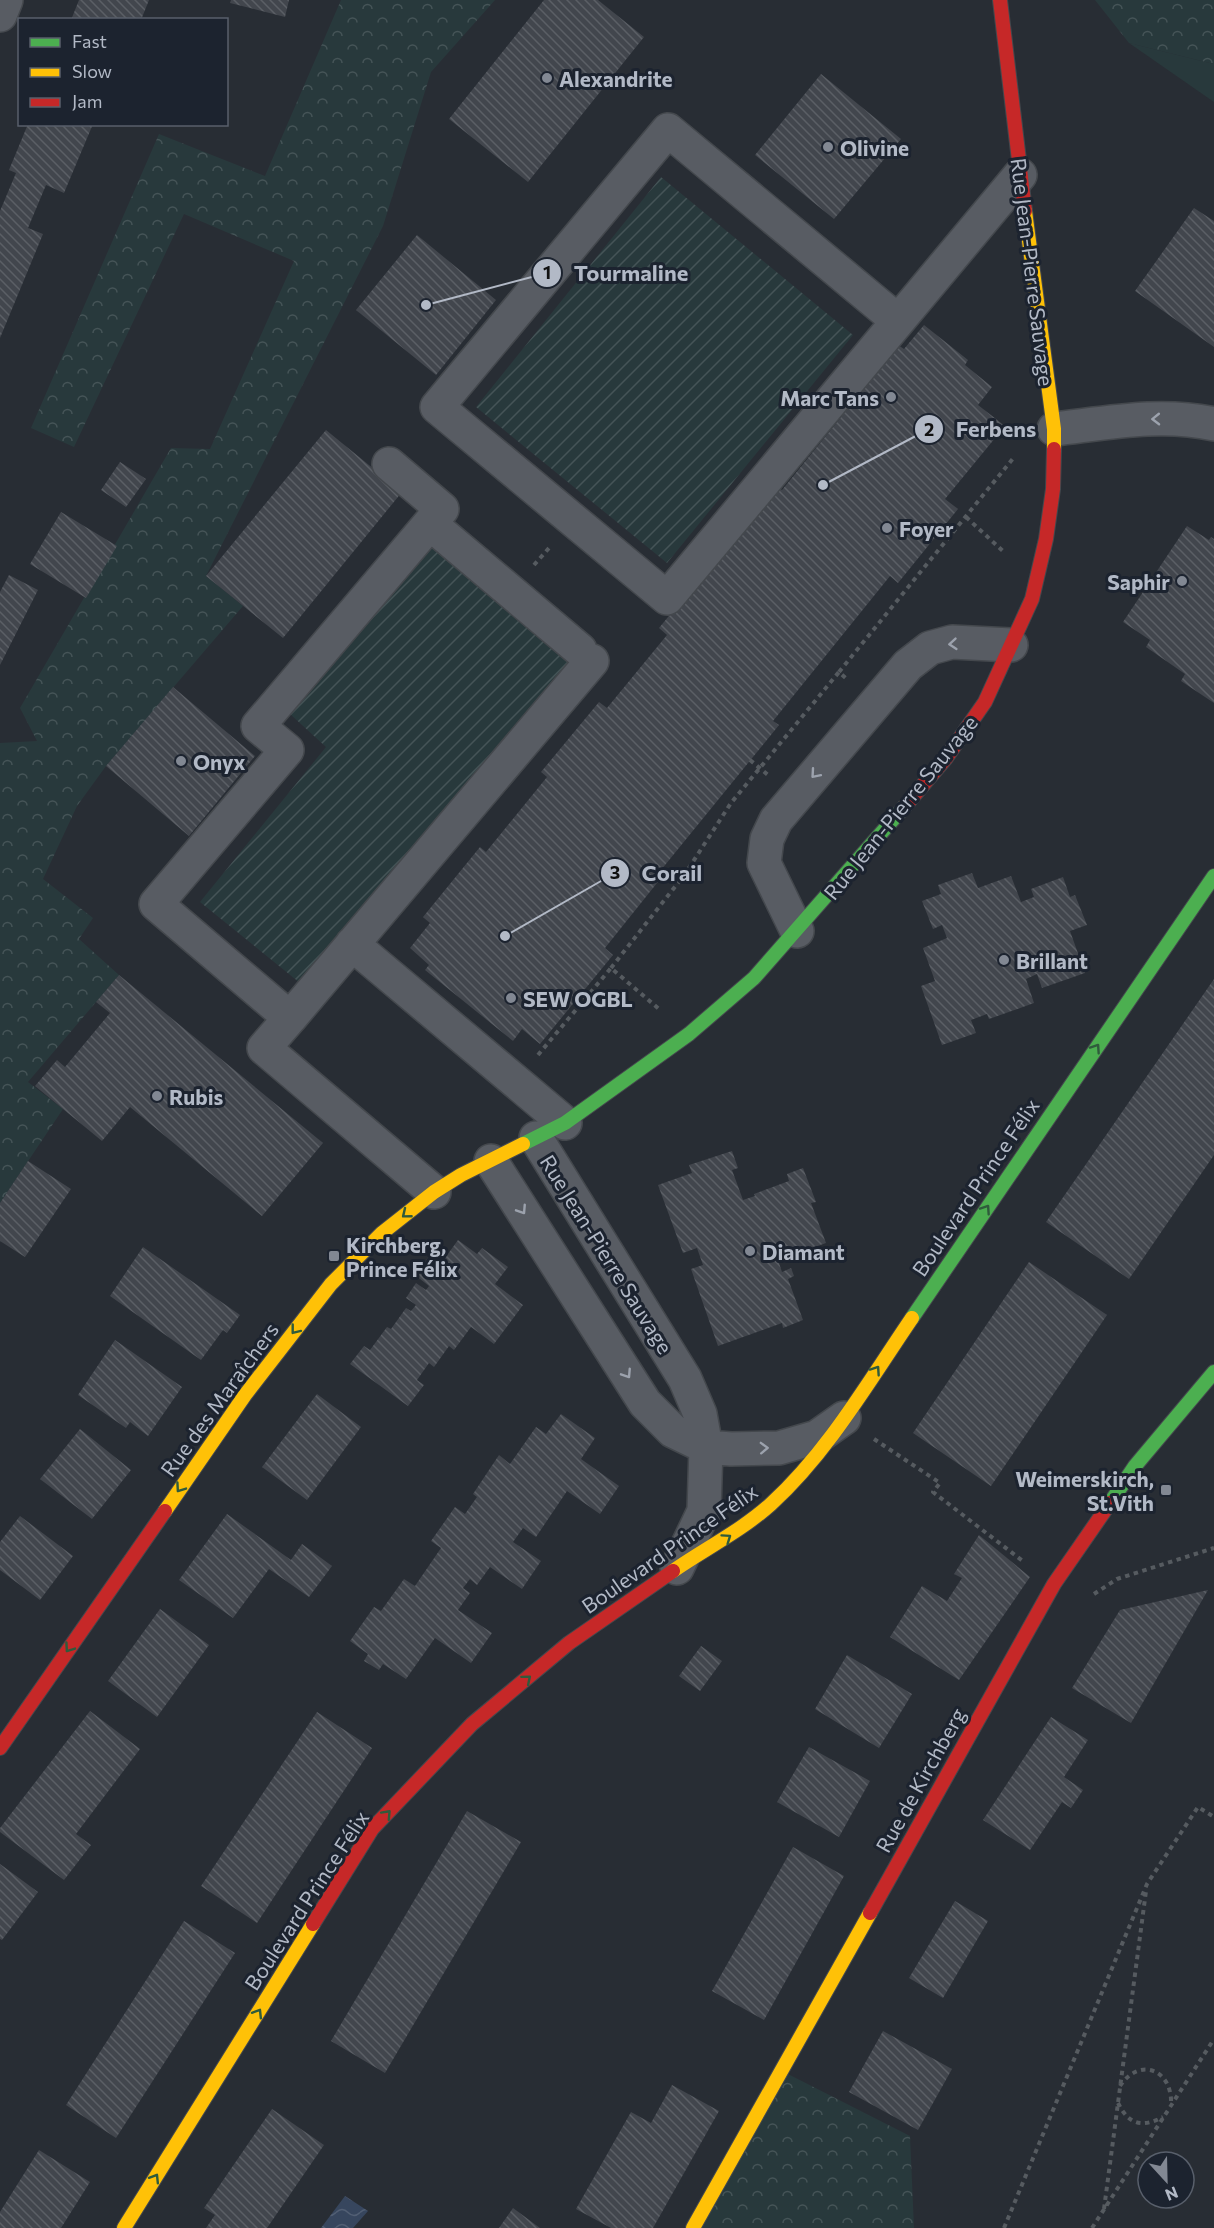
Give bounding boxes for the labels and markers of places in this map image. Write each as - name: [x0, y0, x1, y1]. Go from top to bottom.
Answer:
- place label: Alexandrite: [559, 66, 673, 91]
- marker: Alexandrite: [540, 71, 554, 85]
- place label: Olivine: [840, 135, 909, 160]
- marker: Olivine: [821, 140, 835, 154]
- callout: Tourmaline: [532, 253, 701, 293]
- place label: Marc Tans: [780, 385, 879, 410]
- marker: Marc Tans: [884, 390, 898, 404]
- callout: Ferbens: [914, 409, 1049, 449]
- place label: Foyer: [899, 516, 954, 541]
- marker: Foyer: [880, 521, 894, 535]
- place label: Saphir: [1107, 569, 1170, 594]
- marker: Saphir: [1175, 574, 1189, 588]
- place label: Onyx: [193, 749, 245, 774]
- marker: Onyx: [174, 754, 188, 768]
- callout: Corail: [600, 853, 714, 893]
- place label: Brillant: [1016, 948, 1088, 973]
- marker: Brillant: [997, 953, 1011, 967]
- place label: SEW OGBL: [523, 986, 633, 1011]
- marker: SEW OGBL: [504, 991, 518, 1005]
- place label: Rubis: [169, 1084, 224, 1109]
- marker: Rubis: [150, 1089, 164, 1103]
- place label: Kirchberg, Prince Félix: [346, 1232, 458, 1281]
- place label: Diamant: [762, 1239, 845, 1264]
- marker: Diamant: [743, 1244, 757, 1258]
- marker: Kirchberg, Prince Félix: [327, 1249, 341, 1263]
- place label: Weimerskirch, St.Vith: [1015, 1466, 1154, 1515]
- marker: Weimerskirch, St.Vith: [1159, 1483, 1173, 1497]

